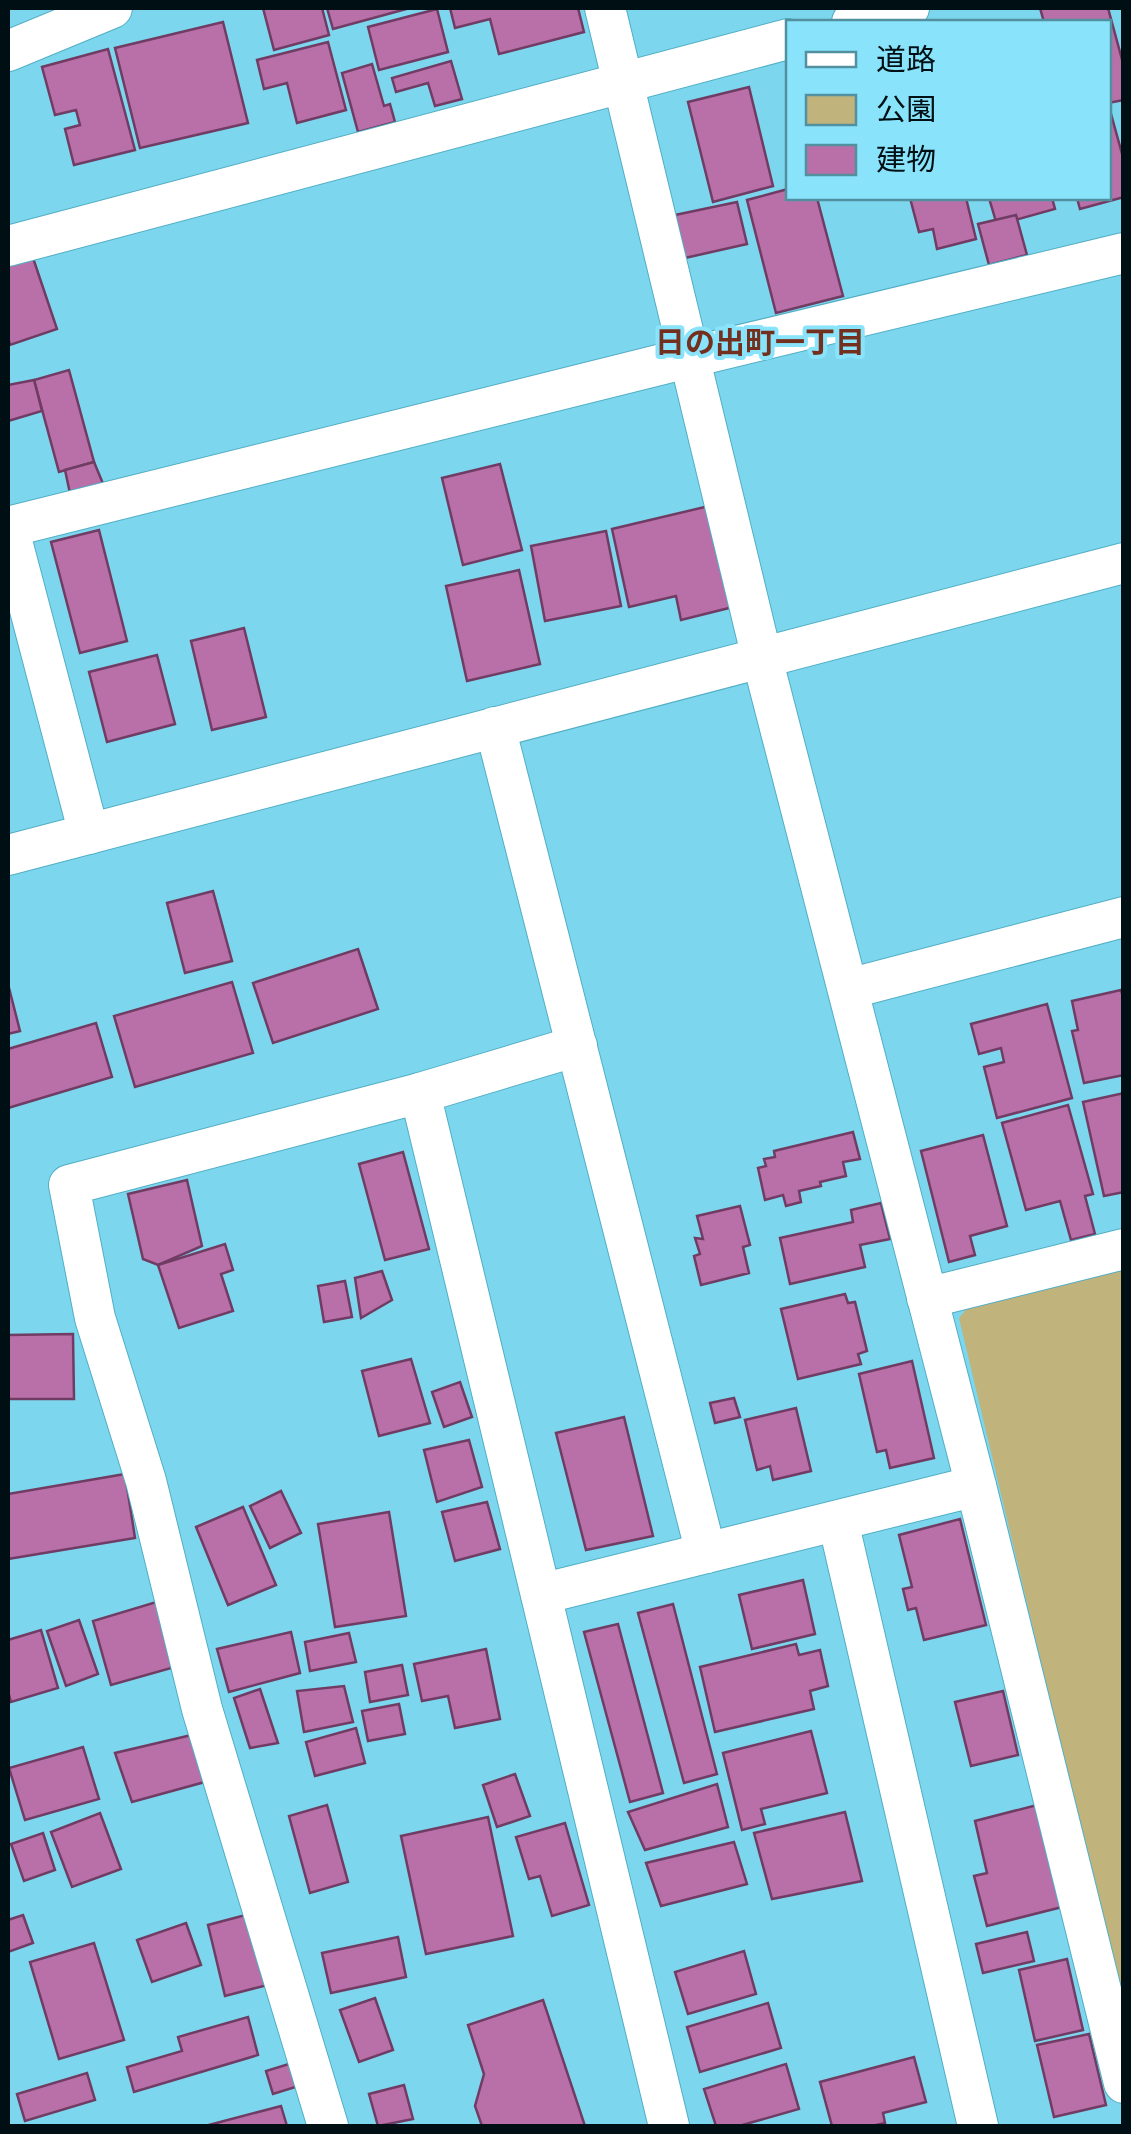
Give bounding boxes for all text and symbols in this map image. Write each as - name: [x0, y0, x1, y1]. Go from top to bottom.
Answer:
- legend: [786, 20, 1111, 200]
- text: 道路: [876, 42, 936, 78]
- text: 公園: [876, 92, 936, 128]
- text: 建物: [876, 142, 936, 178]
- district label: 日の出町一丁目: [655, 325, 865, 361]

